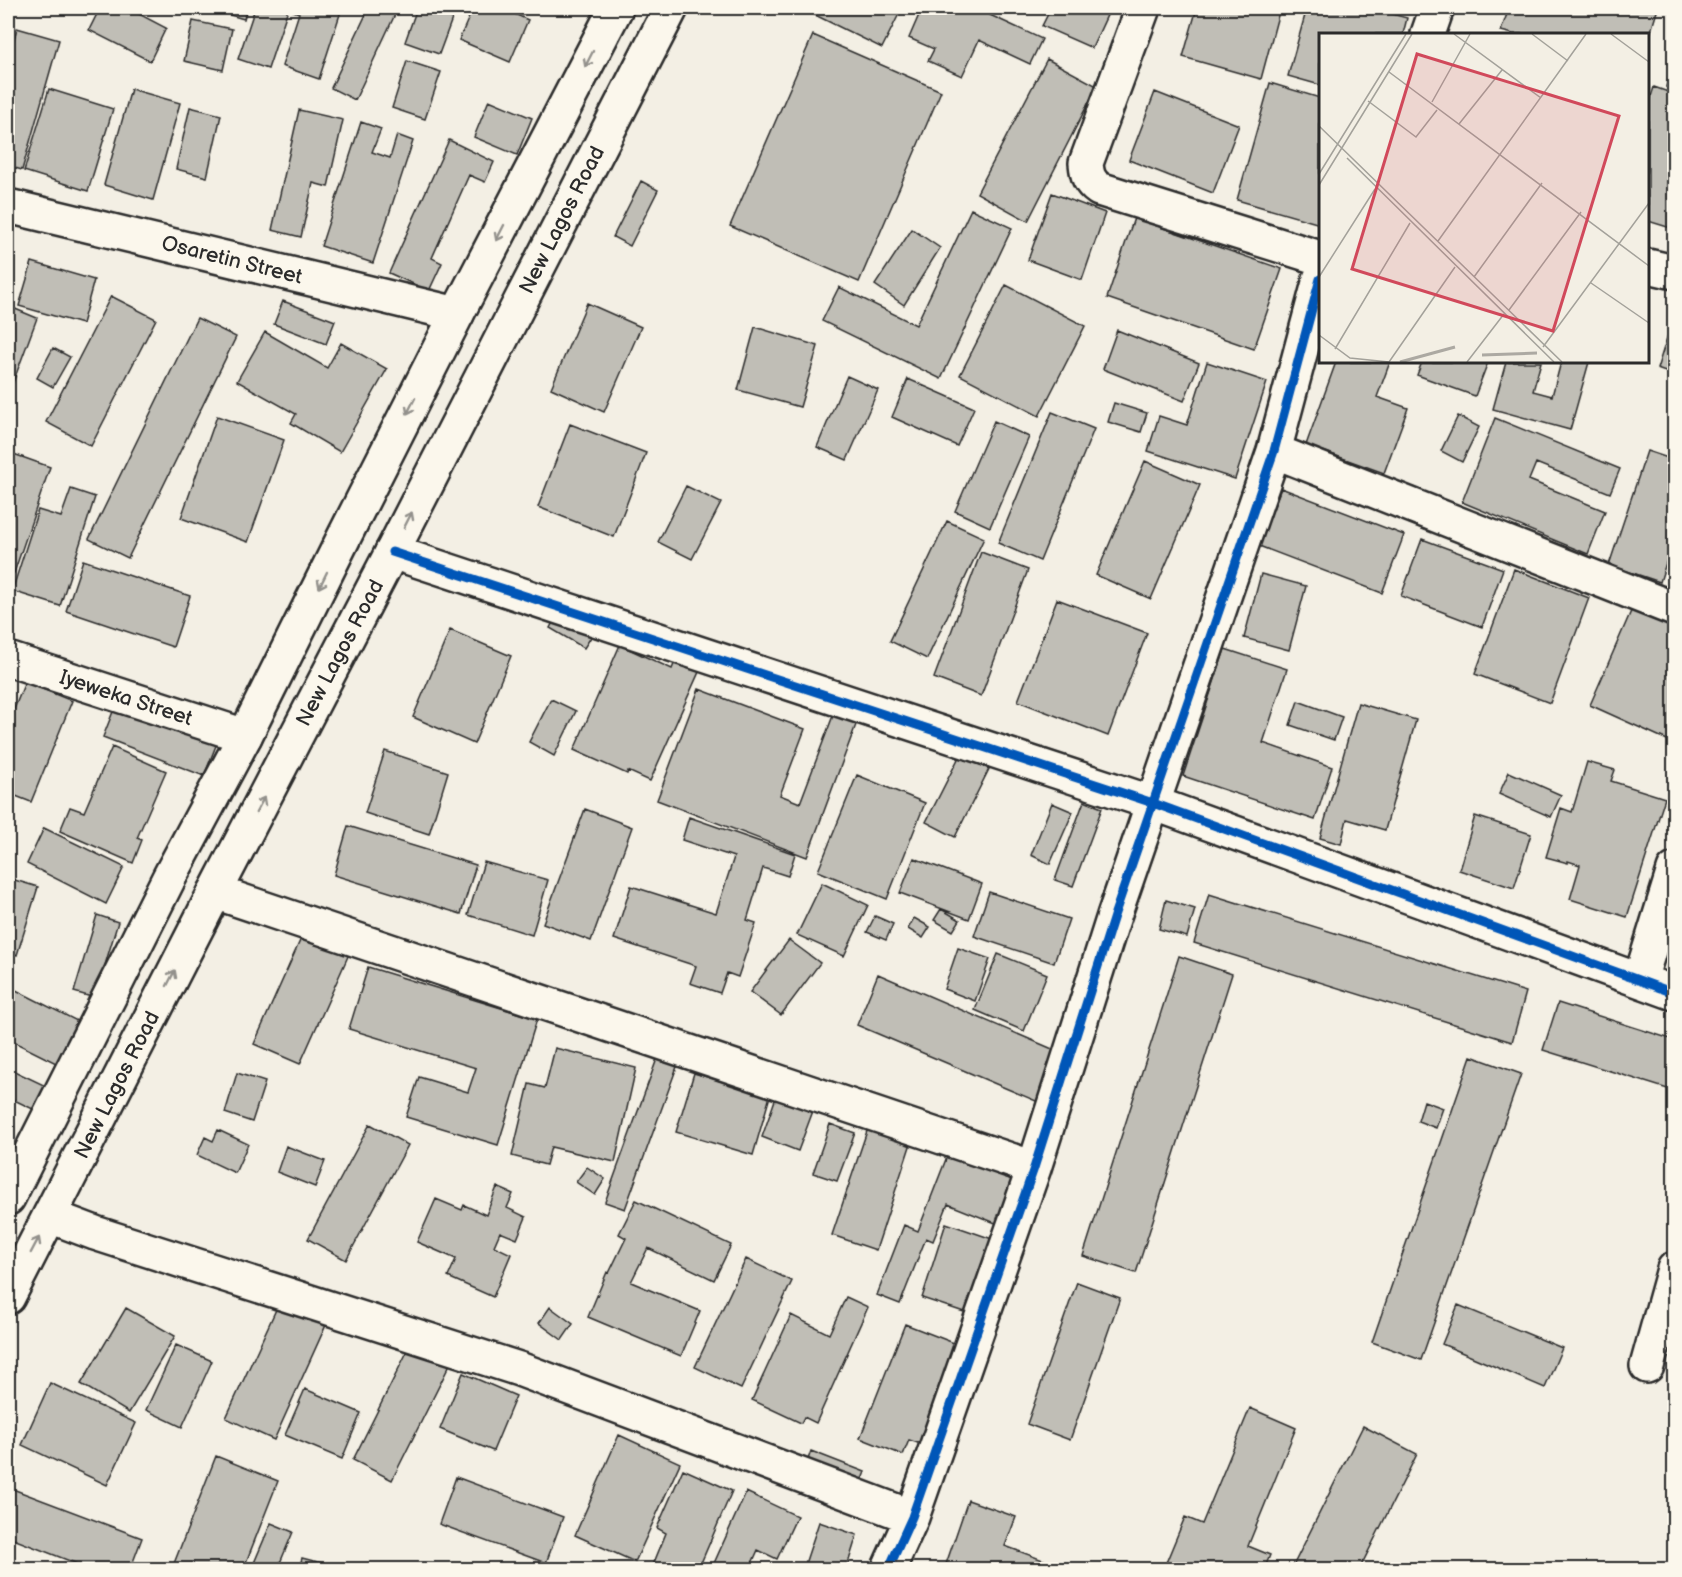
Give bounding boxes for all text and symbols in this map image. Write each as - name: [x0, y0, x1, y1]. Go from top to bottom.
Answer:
- inset map: [1319, 33, 1649, 363]
- one-way arrow: [583, 50, 595, 68]
- street label: New Lagos Road: [514, 142, 610, 298]
- one-way arrow: [494, 223, 505, 241]
- street label: Osaretin Street: [159, 230, 305, 290]
- one-way arrow: [404, 397, 416, 415]
- one-way arrow: [403, 512, 415, 530]
- one-way arrow: [316, 571, 328, 589]
- street label: New Lagos Road: [291, 575, 389, 731]
- street label: Iyeweka Street: [56, 665, 196, 731]
- one-way arrow: [254, 797, 266, 814]
- one-way arrow: [166, 970, 177, 988]
- street label: New Lagos Road: [69, 1007, 165, 1163]
- one-way arrow: [29, 1237, 41, 1255]

